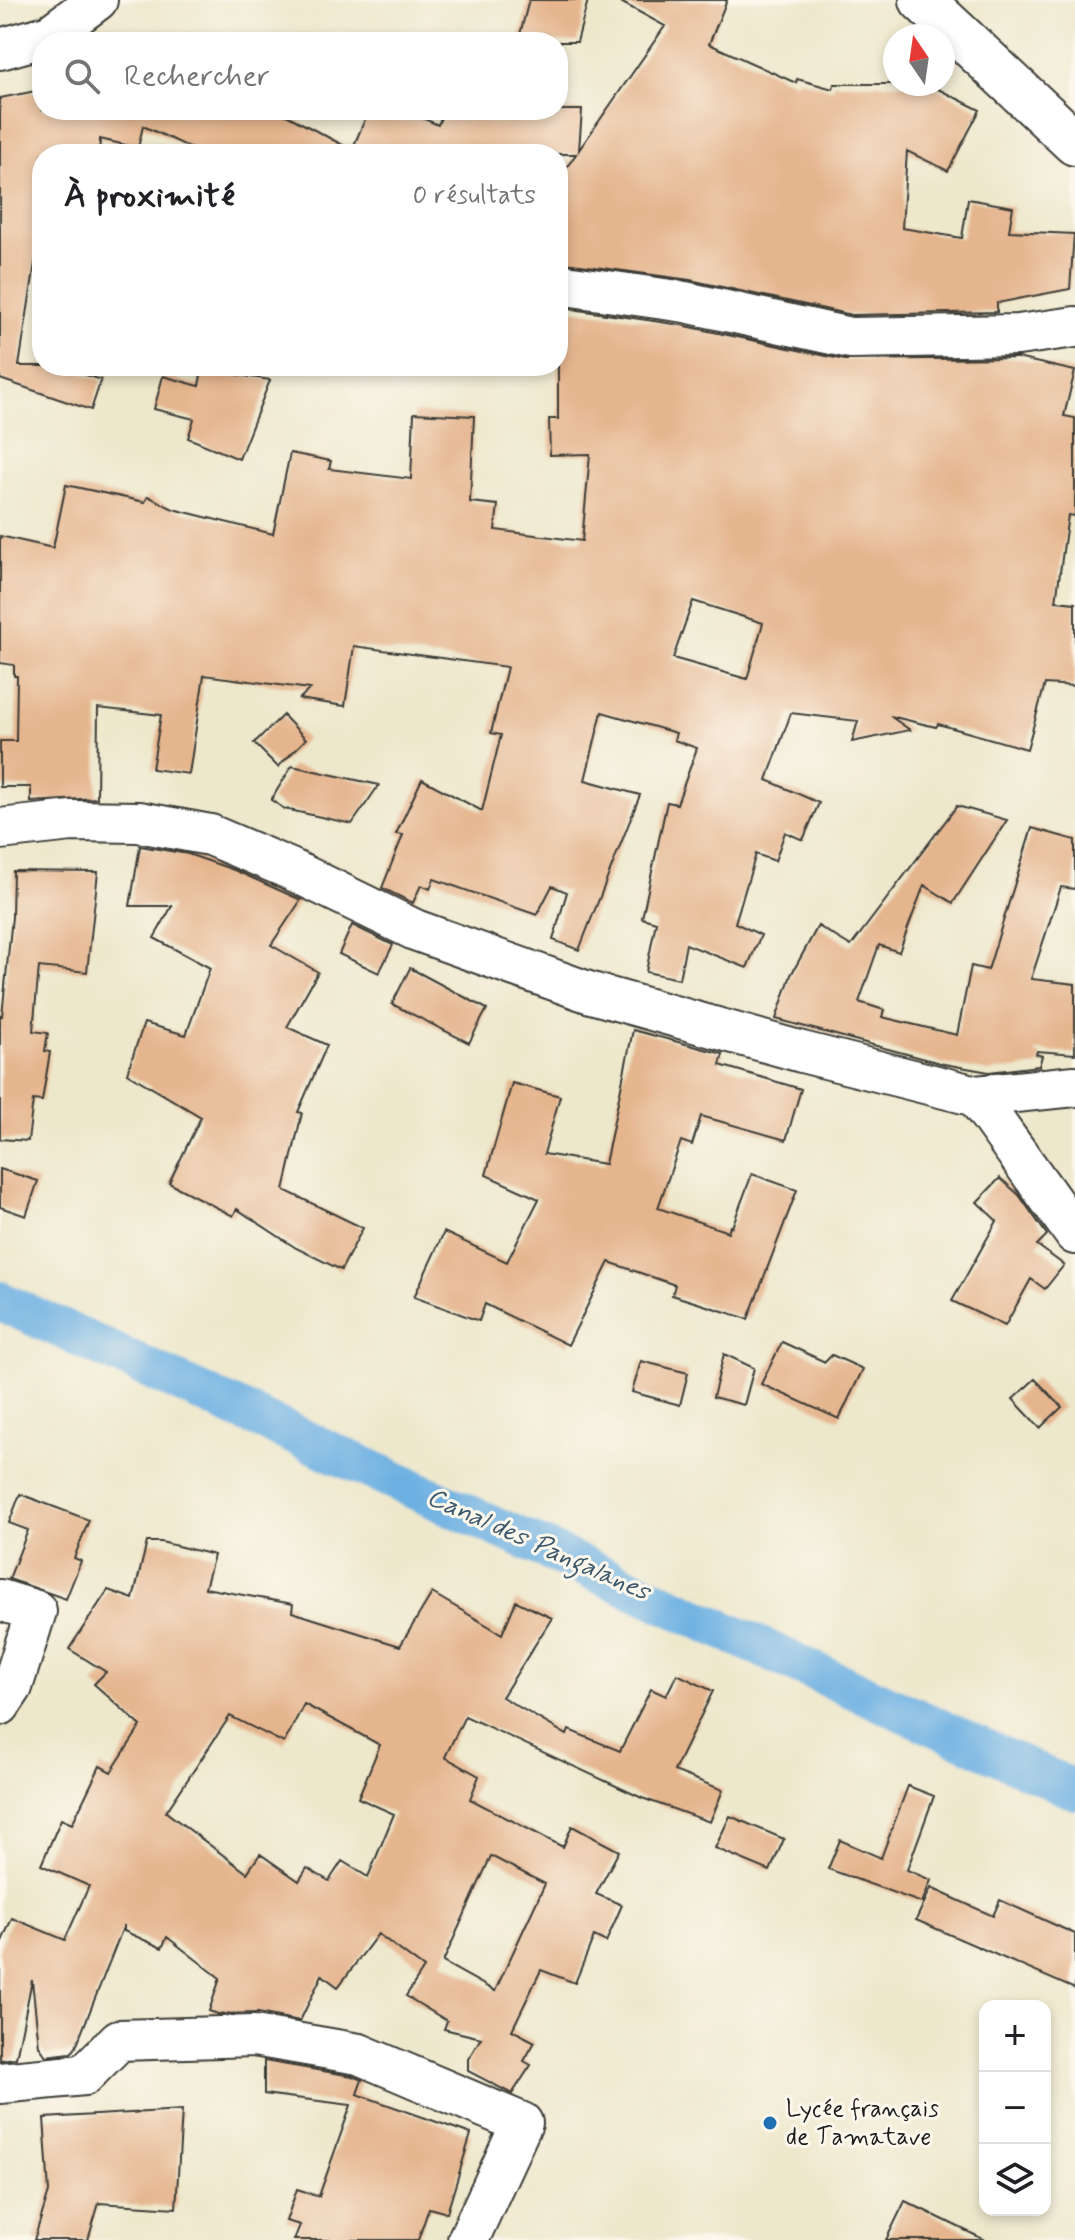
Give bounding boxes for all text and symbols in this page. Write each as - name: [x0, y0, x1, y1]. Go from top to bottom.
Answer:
- north arrow: [883, 24, 955, 96]
- search box: [32, 32, 568, 120]
- icon: search: [60, 54, 104, 98]
- text: Rechercher: [124, 57, 270, 96]
- text: À proximité: [64, 174, 235, 219]
- text: 0 résultats: [413, 179, 536, 213]
- water label: Canal des Pangalanes: [420, 1481, 657, 1613]
- map controls: [979, 2000, 1051, 2216]
- button: +: [979, 2000, 1051, 2072]
- button: −: [979, 2072, 1051, 2144]
- place label: Lycée français de Tamatave: [786, 2094, 939, 2153]
- marker: Lycée français de Tamatave: [761, 2114, 779, 2132]
- button: layers: [979, 2144, 1051, 2216]

